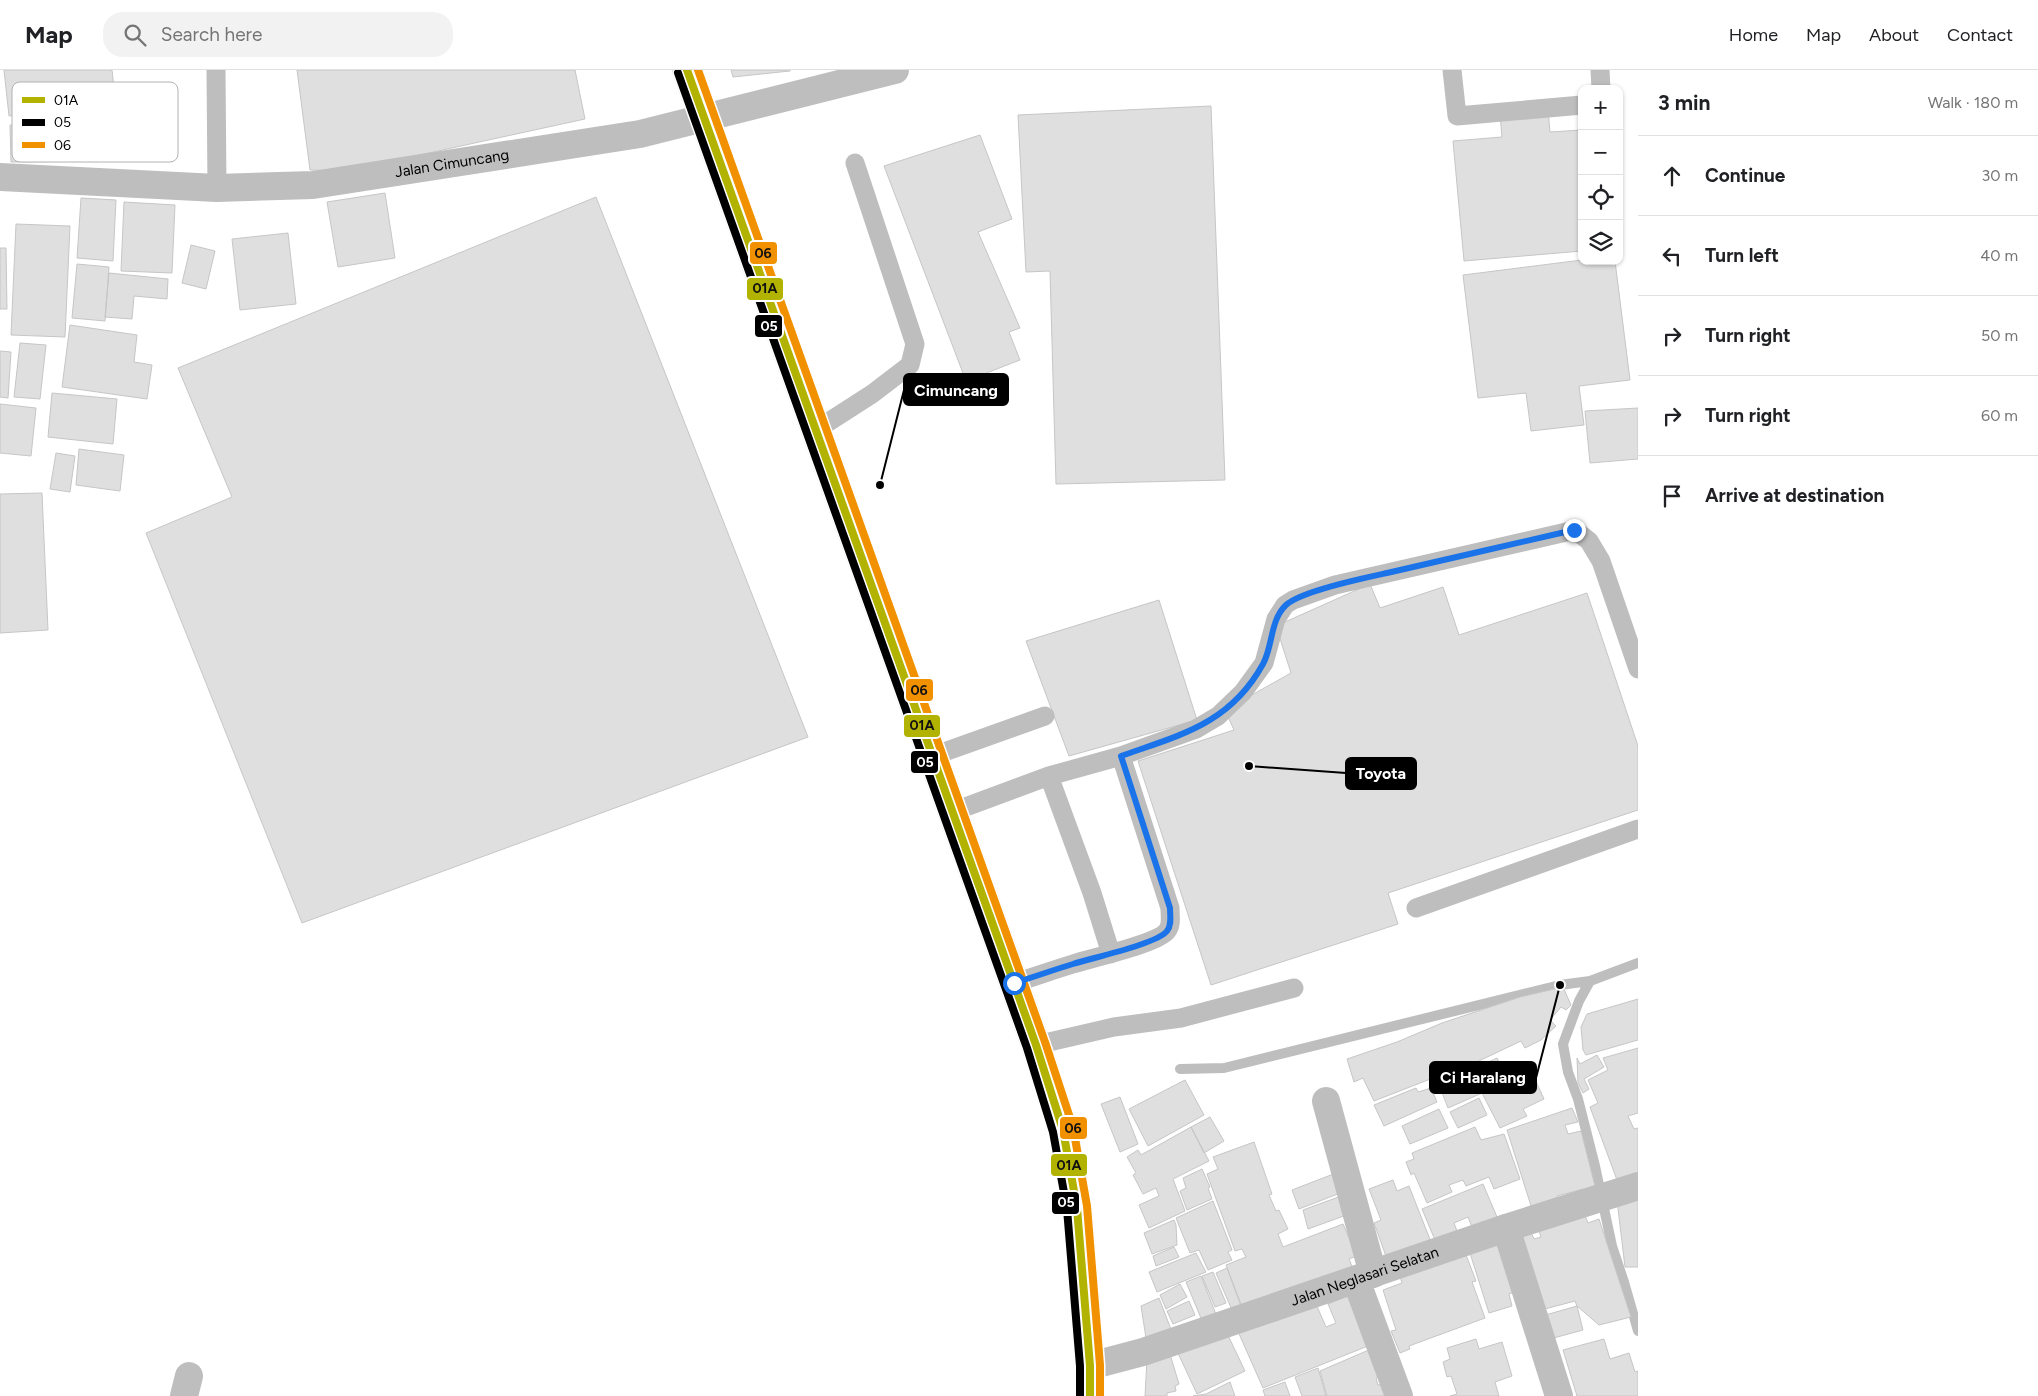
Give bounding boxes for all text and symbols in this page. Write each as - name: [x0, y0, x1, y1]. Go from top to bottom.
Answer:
- search box: [103, 12, 453, 57]
- text: Map: [25, 20, 73, 49]
- icon: search: [121, 21, 149, 49]
- text: Search here: [161, 23, 262, 46]
- text: Home: [1729, 24, 1778, 46]
- text: Map: [1806, 24, 1841, 46]
- text: About: [1869, 24, 1919, 46]
- text: Contact: [1947, 24, 2013, 46]
- legend: [12, 82, 178, 162]
- map controls: [1578, 85, 1623, 265]
- button: +: [1578, 85, 1623, 130]
- text: 3 min: [1658, 90, 1710, 115]
- text: 01A: [54, 92, 79, 109]
- text: Walk · 180 m: [1928, 93, 2018, 112]
- text: 05: [54, 114, 71, 131]
- button: −: [1578, 130, 1623, 175]
- text: 06: [54, 137, 71, 154]
- street label: Jalan Cimuncang: [394, 146, 510, 181]
- icon: ahead: [1658, 162, 1686, 190]
- text: Continue: [1705, 164, 1785, 187]
- text: 30 m: [1981, 166, 2018, 185]
- button: locate: [1578, 175, 1623, 220]
- button: layers: [1578, 220, 1623, 265]
- line badge: 06: [749, 241, 778, 265]
- icon: left: [1658, 242, 1686, 270]
- text: Turn left: [1705, 244, 1779, 267]
- text: 06: [754, 245, 772, 262]
- text: 40 m: [1980, 246, 2018, 265]
- line badge: 01A: [746, 277, 784, 301]
- text: 01A: [753, 280, 777, 297]
- line badge: 05: [754, 314, 783, 338]
- text: 05: [760, 318, 778, 335]
- icon: right: [1658, 322, 1686, 350]
- text: Turn right: [1705, 324, 1791, 347]
- text: 50 m: [1981, 326, 2018, 345]
- callout: Cimuncang: [904, 374, 1008, 405]
- text: Cimuncang: [914, 381, 998, 400]
- icon: right: [1658, 402, 1686, 430]
- text: Turn right: [1705, 404, 1791, 427]
- text: 60 m: [1981, 406, 2018, 425]
- icon: arrive: [1658, 482, 1686, 510]
- text: Arrive at destination: [1705, 484, 1884, 507]
- route end: [1563, 519, 1586, 542]
- line badge: 06: [905, 678, 934, 702]
- text: 06: [910, 682, 928, 699]
- line badge: 01A: [903, 714, 941, 738]
- text: 01A: [910, 717, 934, 734]
- line badge: 05: [910, 750, 939, 774]
- text: 05: [916, 754, 934, 771]
- callout: Toyota: [1346, 758, 1416, 789]
- text: Toyota: [1356, 764, 1406, 783]
- route start: [1003, 972, 1026, 995]
- callout: Ci Haralang: [1430, 1062, 1536, 1093]
- text: Ci Haralang: [1440, 1068, 1526, 1087]
- line badge: 06: [1059, 1116, 1088, 1140]
- text: 06: [1064, 1120, 1082, 1137]
- line badge: 01A: [1050, 1153, 1088, 1177]
- text: 01A: [1057, 1157, 1081, 1174]
- line badge: 05: [1051, 1191, 1080, 1215]
- text: 05: [1057, 1194, 1075, 1211]
- street label: Jalan Neglasari Selatan: [1288, 1243, 1441, 1310]

